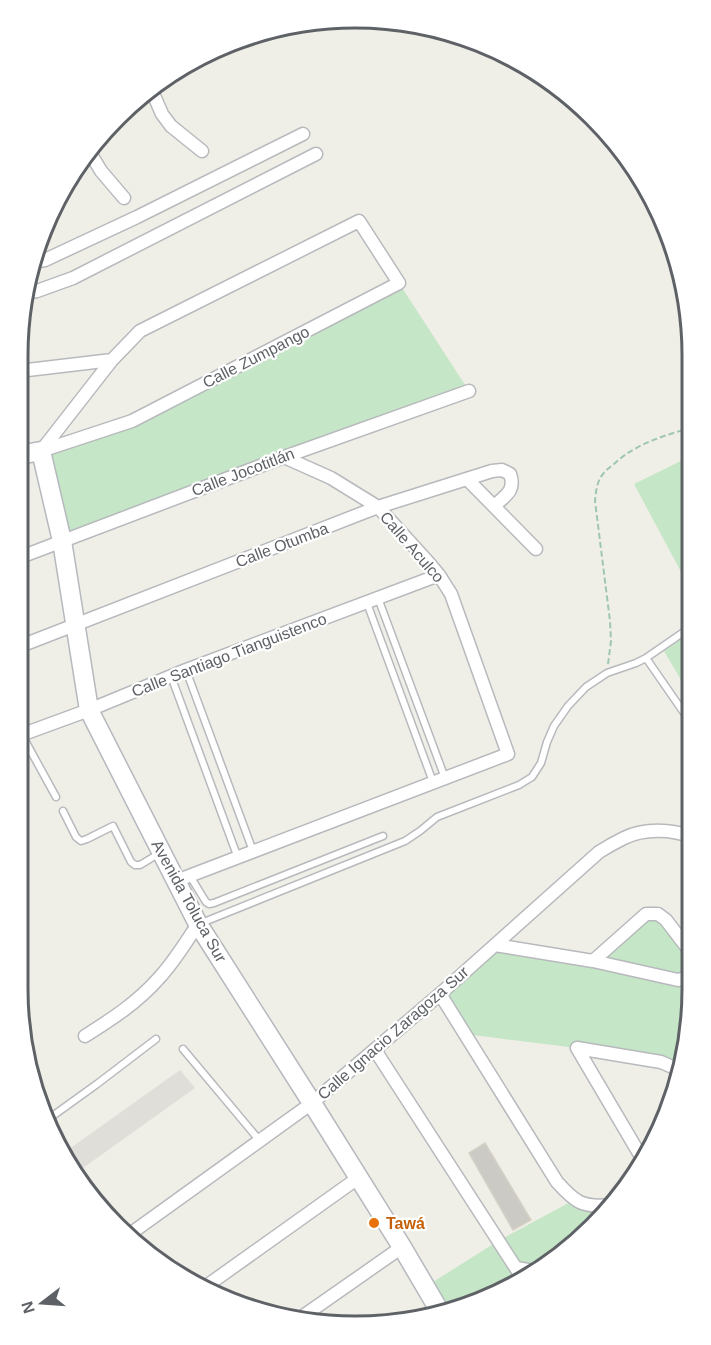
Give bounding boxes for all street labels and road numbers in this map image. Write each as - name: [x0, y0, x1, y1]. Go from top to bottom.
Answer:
- street label: Calle Zumpango: [200, 323, 312, 391]
- street label: Calle Jocotitlán: [189, 445, 297, 499]
- street label: Calle Aculco: [377, 508, 447, 586]
- street label: Calle Otumba: [233, 520, 331, 570]
- street label: Calle Santiago Tianguistenco: [129, 610, 329, 700]
- street label: Avenida Toluca Sur: [148, 837, 230, 966]
- street label: Calle Ignacio Zaragoza Sur: [314, 963, 472, 1103]

